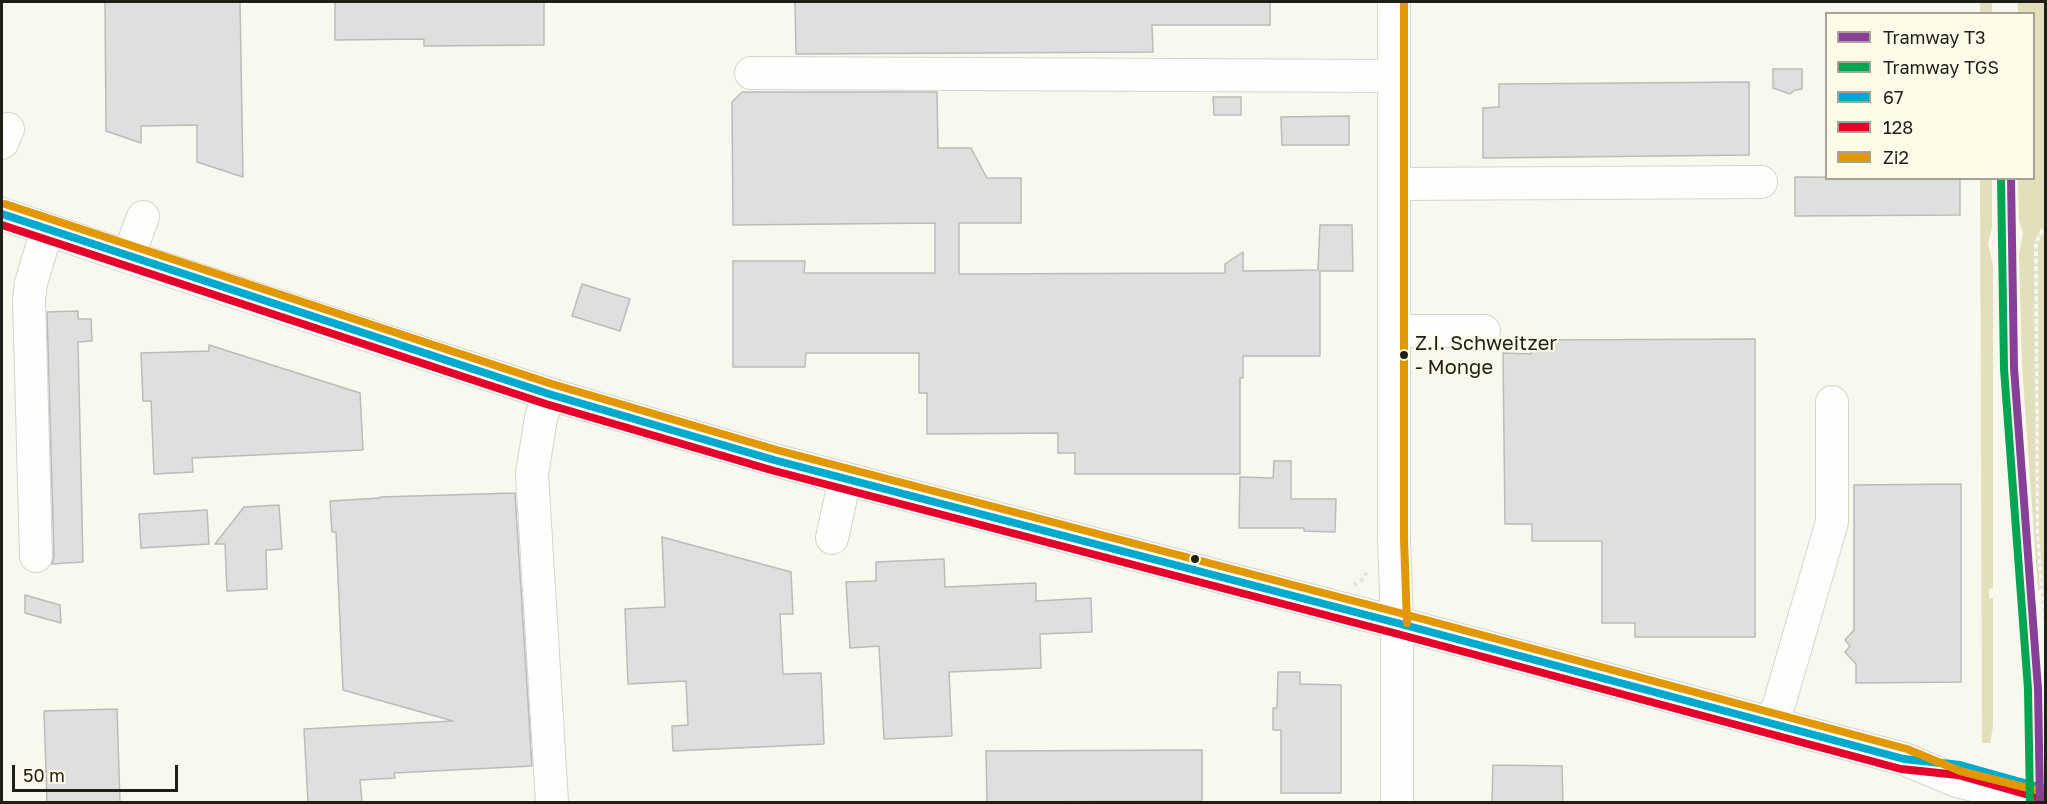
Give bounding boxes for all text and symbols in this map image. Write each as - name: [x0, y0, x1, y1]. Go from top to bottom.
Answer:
- legend: [1825, 12, 2035, 180]
- text: Tramway T3: [1883, 26, 1986, 48]
- text: Tramway TGS: [1883, 56, 1999, 78]
- text: 67: [1883, 86, 1903, 108]
- text: 128: [1883, 116, 1913, 138]
- text: Zi2: [1883, 146, 1909, 168]
- place label: Z.I. Schweitzer - Monge: [1415, 332, 1557, 379]
- marker: Z.I. Schweitzer - Monge: [1398, 349, 1410, 361]
- unlabelled marker: [1189, 553, 1201, 565]
- scale bar: [15, 753, 182, 791]
- text: 50 m: [23, 764, 65, 786]

